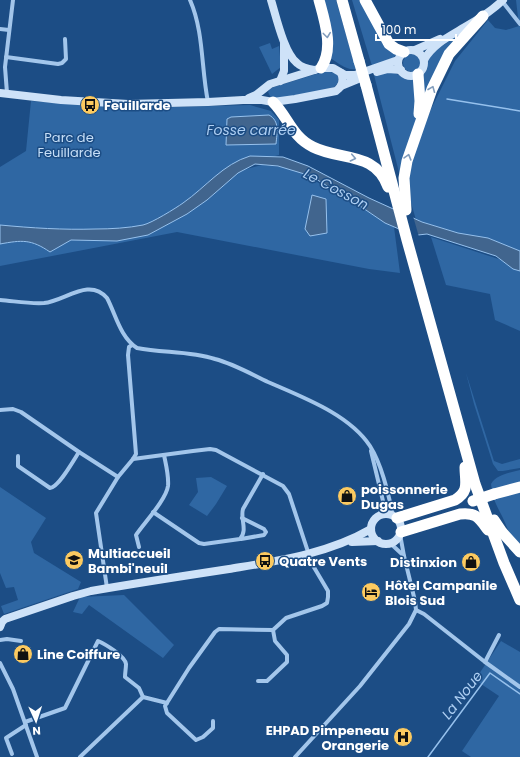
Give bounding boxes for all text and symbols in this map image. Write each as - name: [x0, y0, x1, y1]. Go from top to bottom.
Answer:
- scale bar: [376, 16, 456, 42]
- text: 100 m: [382, 21, 416, 38]
- one-way arrow: [322, 32, 331, 38]
- one-way arrow: [428, 85, 436, 92]
- bus stop icon: Feuillarde: [79, 94, 101, 116]
- place label: Feuillarde: [104, 96, 171, 115]
- water label: Fosse carrée: [206, 120, 296, 140]
- park label: Parc de Feuillarde: [37, 128, 101, 162]
- one-way arrow: [350, 153, 356, 161]
- one-way arrow: [403, 154, 412, 161]
- water label: Le Cosson: [300, 163, 372, 215]
- place label: poissonnerie Dugas: [361, 480, 448, 514]
- shop icon: poissonnerie Dugas: [336, 485, 358, 507]
- place label: Multiaccueil Bambi'neuil: [88, 544, 171, 578]
- school or university icon: Multiaccueil Bambi'neuil: [63, 549, 85, 571]
- bus stop icon: Quatre Vents: [254, 550, 276, 572]
- shop icon: Distinxion: [460, 551, 482, 573]
- place label: Quatre Vents: [279, 552, 367, 571]
- place label: Distinxion: [390, 553, 457, 572]
- place label: Hôtel Campanile Blois Sud: [385, 576, 497, 610]
- hotel icon: Hôtel Campanile Blois Sud: [360, 581, 382, 603]
- shop icon: Line Coiffure: [12, 643, 34, 665]
- place label: Line Coiffure: [37, 645, 120, 664]
- water label: La Noue: [437, 666, 487, 723]
- north arrow: [16, 701, 56, 741]
- place label: EHPAD Pimpeneau Orangerie: [266, 721, 389, 755]
- text: N: [32, 723, 41, 739]
- hospital icon: EHPAD Pimpeneau Orangerie: [392, 726, 414, 748]

